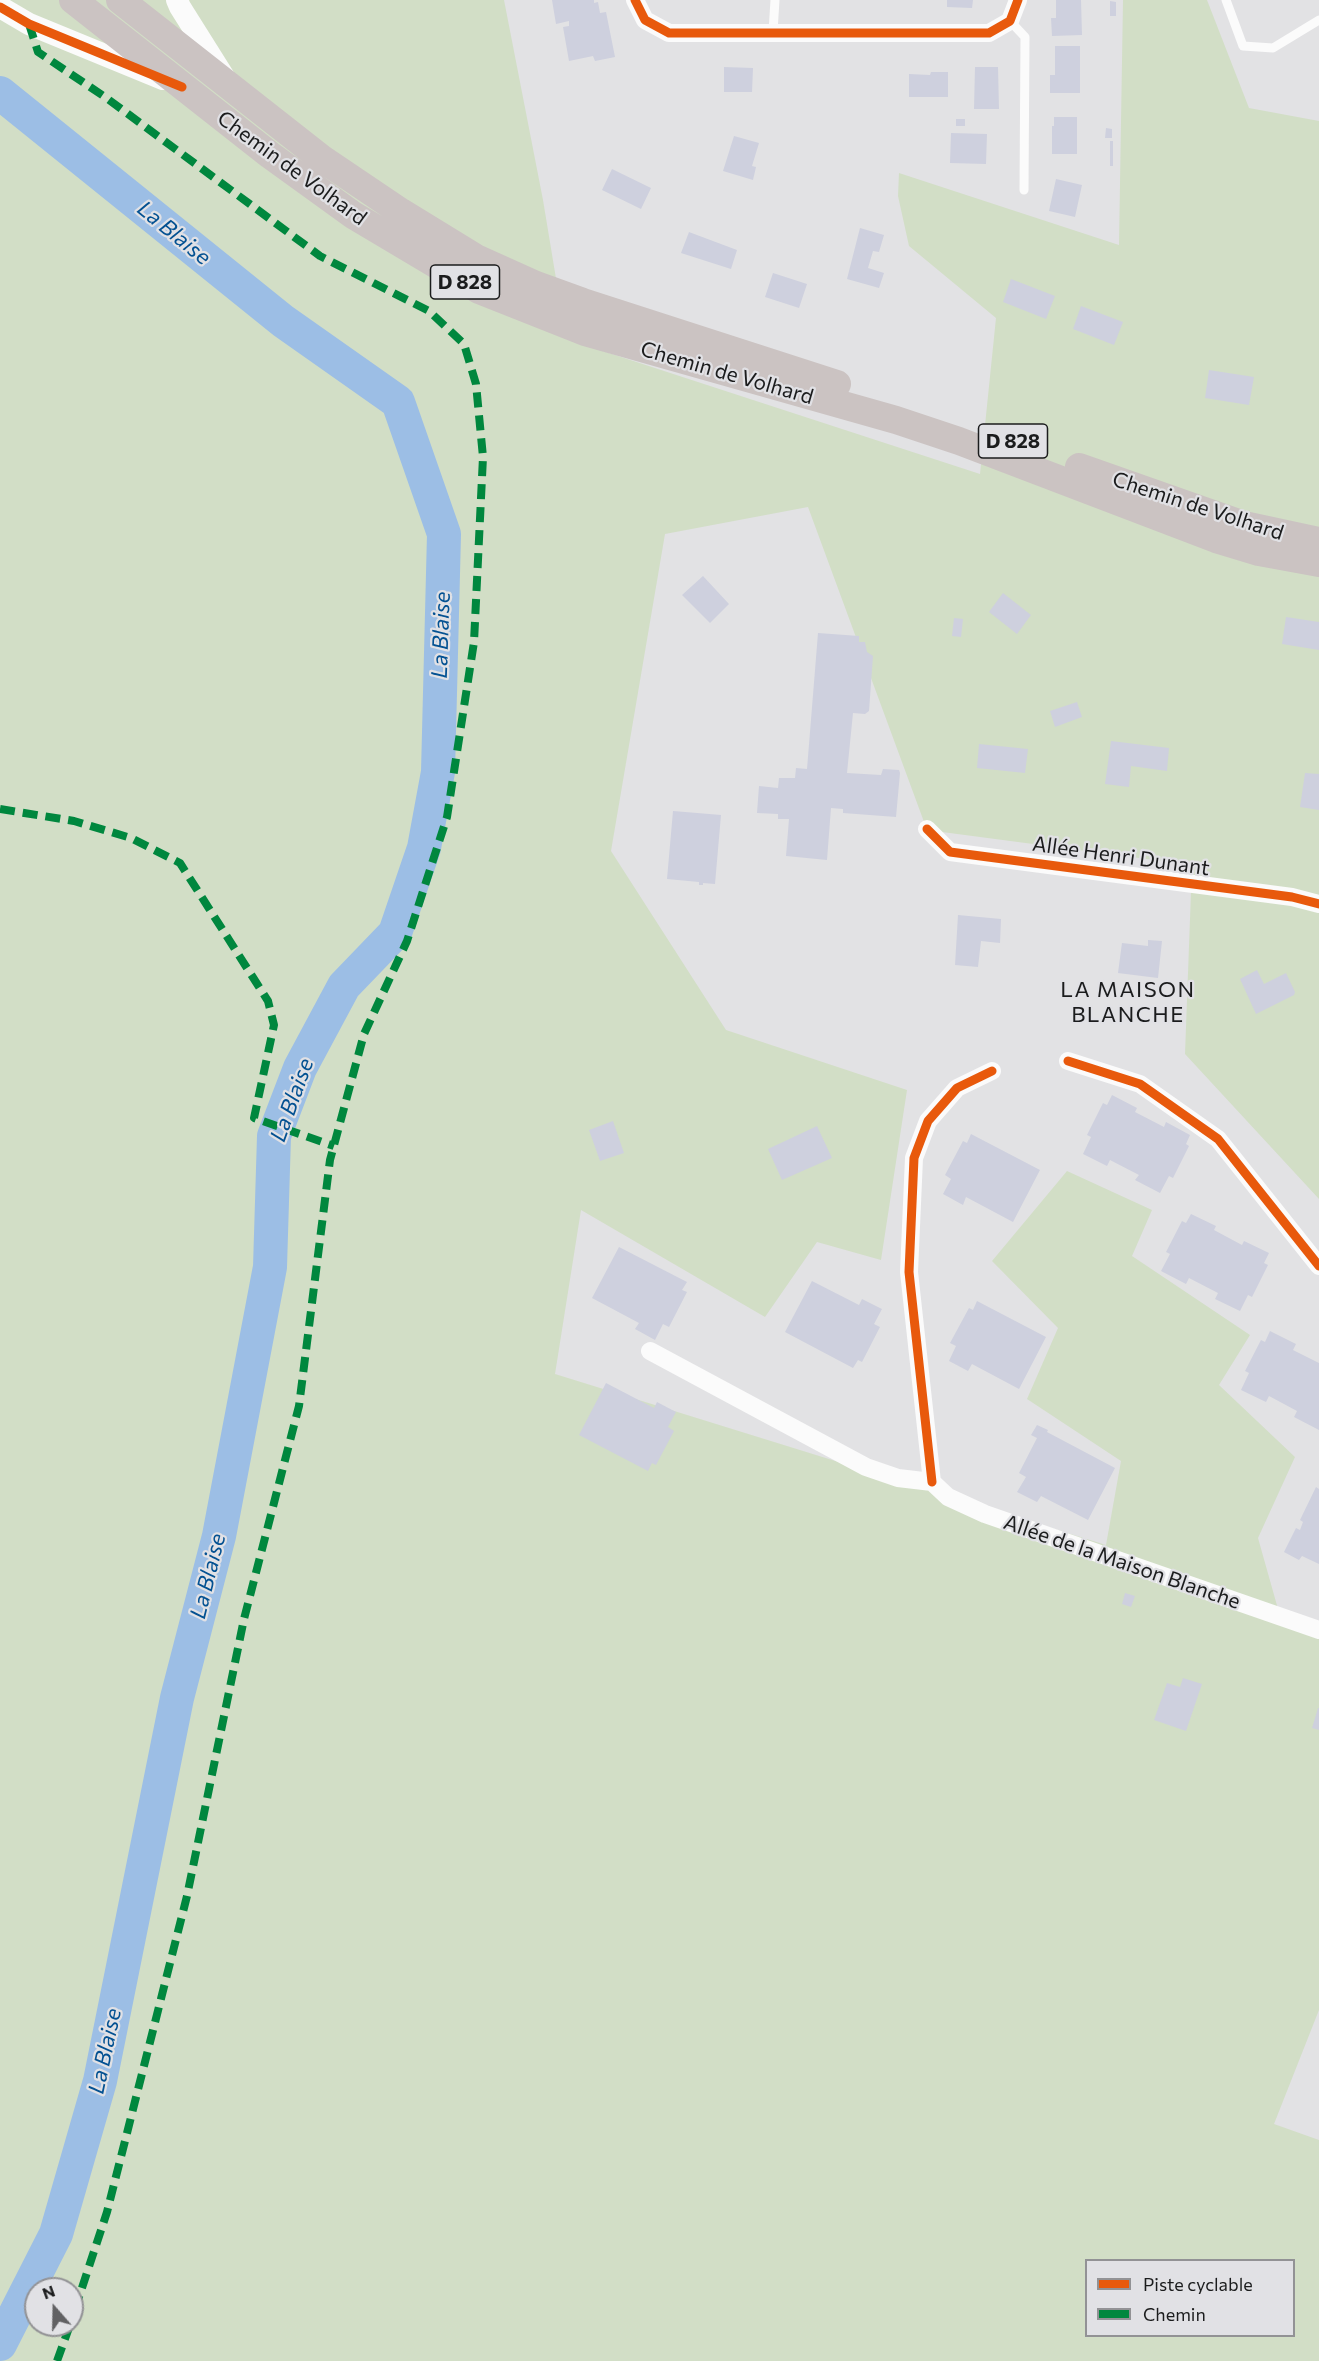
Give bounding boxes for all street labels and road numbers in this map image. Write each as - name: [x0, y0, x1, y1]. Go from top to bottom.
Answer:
- street label: Chemin de Volhard: [212, 105, 372, 231]
- road number: D 828: [430, 265, 500, 299]
- street label: Chemin de Volhard: [638, 336, 816, 410]
- road number: D 828: [978, 424, 1048, 458]
- street label: Chemin de Volhard: [1109, 466, 1287, 546]
- street label: Allée Henri Dunant: [1031, 831, 1211, 881]
- street label: Allée de la Maison Blanche: [1000, 1510, 1244, 1614]

